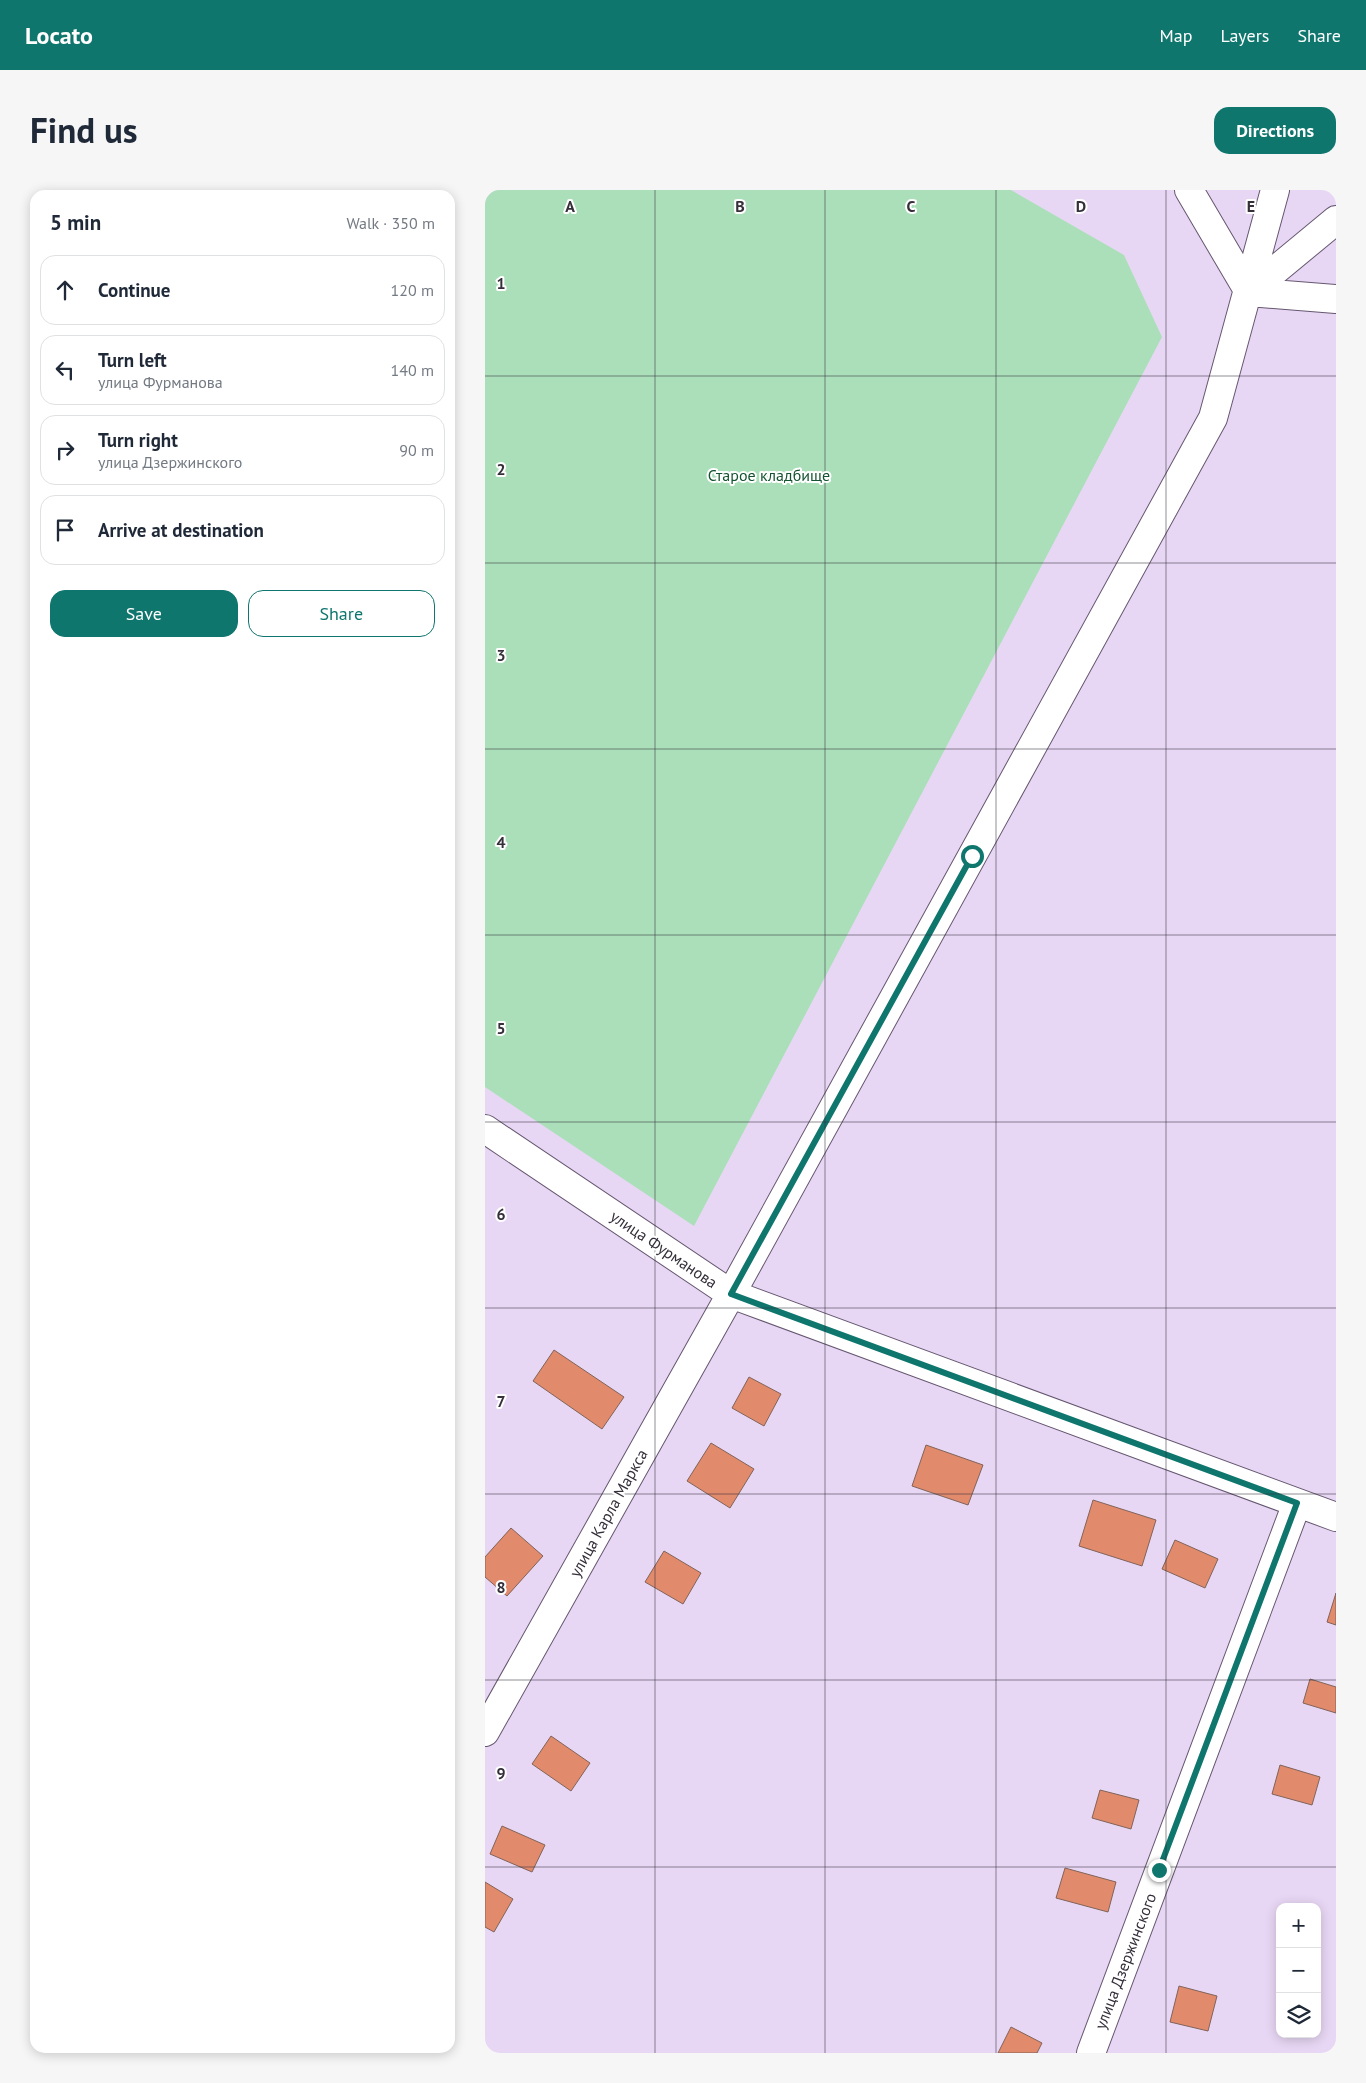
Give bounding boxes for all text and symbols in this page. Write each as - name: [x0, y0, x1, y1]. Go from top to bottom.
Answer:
- text: Locato: [25, 20, 93, 51]
- text: Map: [1160, 24, 1192, 47]
- text: Layers: [1220, 24, 1269, 47]
- text: Share: [1297, 24, 1341, 47]
- text: Find us: [30, 107, 138, 153]
- button: Directions: [1214, 107, 1336, 154]
- text: A: [565, 196, 575, 216]
- text: B: [735, 196, 745, 216]
- text: C: [907, 196, 916, 216]
- text: D: [1076, 196, 1086, 216]
- text: E: [1247, 196, 1255, 216]
- text: 5 min: [50, 209, 101, 236]
- text: Walk · 350 m: [346, 213, 435, 233]
- text: 1: [496, 273, 506, 293]
- icon: ahead: [51, 276, 79, 304]
- text: Continue: [98, 278, 170, 302]
- text: 120 m: [391, 280, 434, 300]
- text: Turn left: [98, 348, 167, 372]
- icon: left: [51, 356, 79, 384]
- text: 140 m: [391, 360, 434, 380]
- text: улица Фурманова: [98, 372, 223, 392]
- text: Turn right: [98, 428, 178, 452]
- icon: right: [51, 436, 79, 464]
- text: 90 m: [399, 440, 434, 460]
- text: улица Дзержинского: [98, 452, 242, 472]
- text: 2: [496, 459, 506, 479]
- park label: Старое кладбище: [708, 465, 830, 485]
- icon: arrive: [51, 516, 79, 544]
- text: Arrive at destination: [98, 518, 264, 542]
- button: Save: [50, 590, 238, 637]
- button: Share: [248, 590, 435, 637]
- text: 3: [496, 645, 506, 665]
- text: 4: [496, 832, 506, 852]
- route start: [961, 845, 984, 868]
- text: 5: [496, 1018, 506, 1038]
- text: 6: [496, 1204, 506, 1224]
- street label: улица Фурманова: [607, 1206, 721, 1292]
- text: 7: [496, 1391, 506, 1411]
- street label: улица Карла Маркса: [564, 1445, 652, 1581]
- text: 8: [496, 1577, 506, 1597]
- text: 9: [496, 1763, 506, 1783]
- route end: [1148, 1859, 1171, 1882]
- street label: улица Дзержинского: [1090, 1890, 1160, 2032]
- map controls: [1276, 1903, 1321, 2038]
- button: +: [1276, 1903, 1321, 1948]
- button: −: [1276, 1948, 1321, 1993]
- button: layers: [1276, 1993, 1321, 2038]

